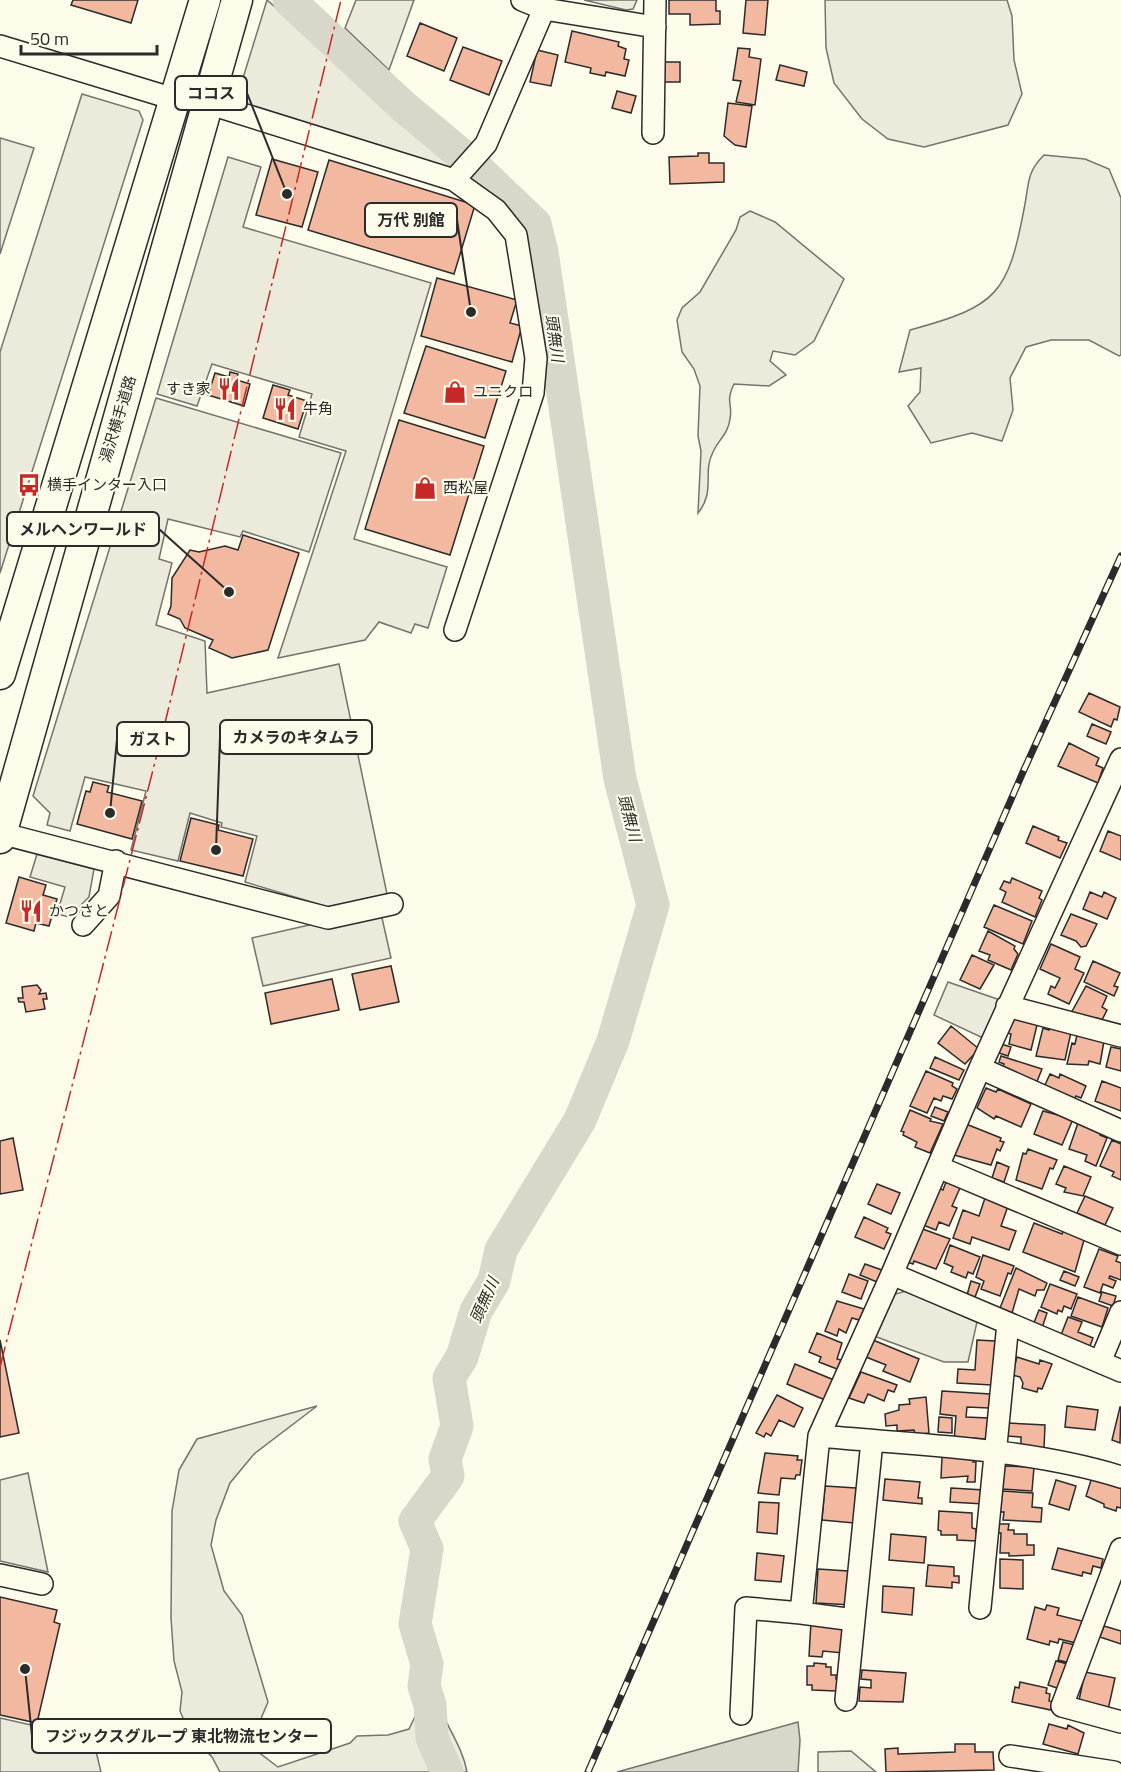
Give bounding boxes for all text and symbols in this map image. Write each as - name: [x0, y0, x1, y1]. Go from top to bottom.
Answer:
- scale bar: [21, 18, 158, 56]
- text: 50 m: [30, 25, 69, 52]
- callout: ココス: [175, 76, 247, 110]
- text: ココス: [187, 81, 235, 105]
- callout: 万代 別館: [365, 203, 457, 237]
- text: 万代 別館: [377, 208, 445, 232]
- water label: 頭無川: [540, 313, 571, 365]
- street label: 湯沢横手道路: [93, 372, 142, 465]
- restaurant icon: すき家: [216, 376, 242, 402]
- place label: すき家: [166, 377, 211, 400]
- shop icon: ユニクロ: [442, 379, 468, 405]
- place label: ユニクロ: [473, 380, 533, 403]
- restaurant icon: 牛角: [272, 396, 298, 422]
- place label: 牛角: [303, 397, 333, 420]
- bus stop icon: 横手インター入口: [16, 472, 42, 498]
- place label: 横手インター入口: [47, 473, 167, 496]
- shop icon: 西松屋: [412, 475, 438, 501]
- place label: 西松屋: [443, 476, 488, 499]
- callout: メルヘンワールド: [7, 512, 159, 546]
- text: メルヘンワールド: [19, 517, 147, 541]
- callout: カメラのキタムラ: [220, 720, 372, 754]
- callout: ガスト: [117, 722, 189, 756]
- text: カメラのキタムラ: [232, 725, 360, 749]
- text: ガスト: [129, 727, 177, 751]
- water label: 頭無川: [612, 792, 648, 846]
- restaurant icon: かつさと: [18, 898, 44, 924]
- place label: かつさと: [49, 899, 109, 922]
- water label: 頭無川: [463, 1271, 506, 1327]
- callout: フジックスグループ 東北物流センター: [32, 1719, 331, 1753]
- text: フジックスグループ 東北物流センター: [45, 1724, 319, 1748]

